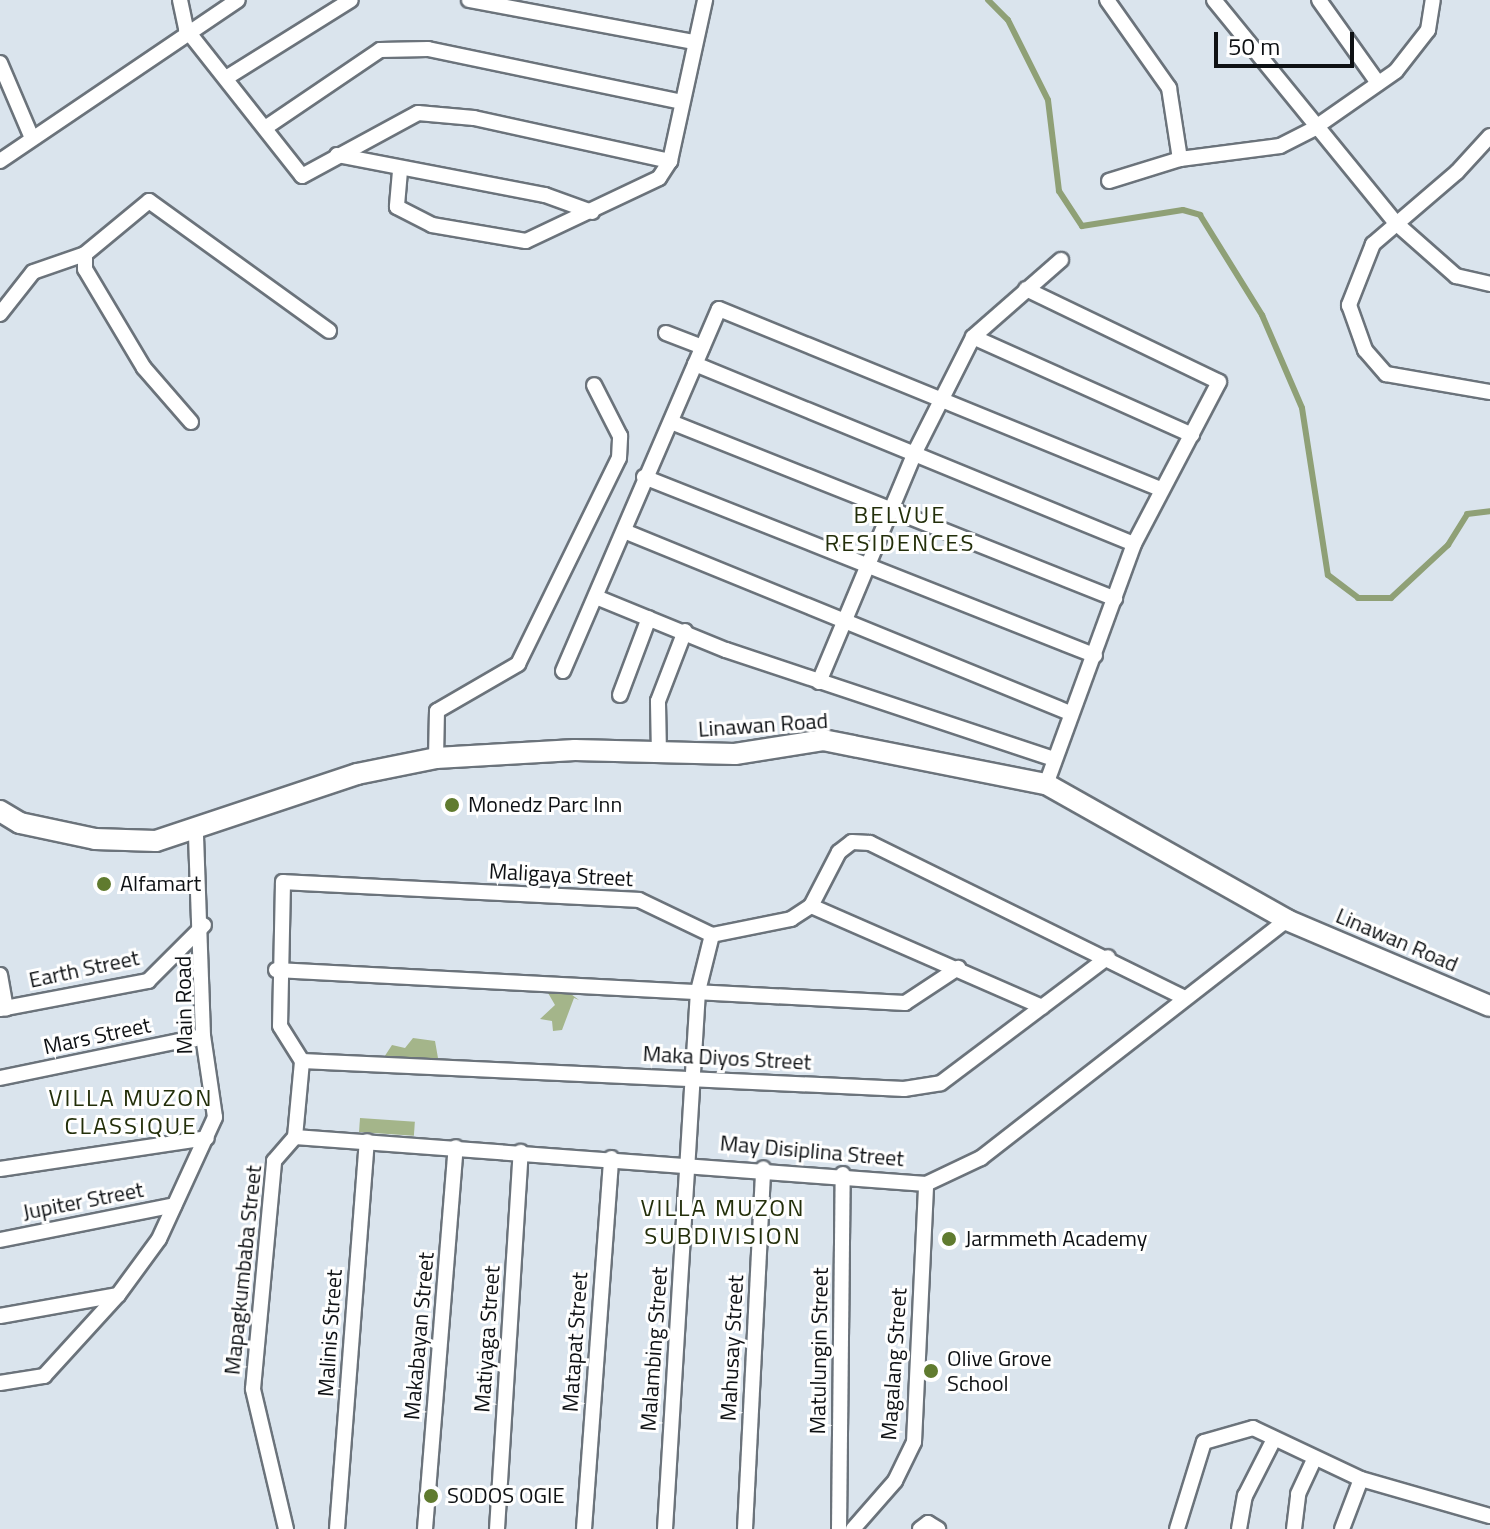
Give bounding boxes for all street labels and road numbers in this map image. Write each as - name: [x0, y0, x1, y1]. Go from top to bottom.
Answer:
- street label: Linawan Road: [697, 707, 829, 743]
- street label: Maligaya Street: [488, 858, 634, 892]
- street label: Linawan Road: [1332, 902, 1462, 978]
- street label: Earth Street: [27, 944, 141, 994]
- street label: Main Road: [170, 955, 198, 1055]
- street label: Mars Street: [41, 1012, 153, 1060]
- street label: Maka Diyos Street: [642, 1040, 812, 1076]
- street label: May Disiplina Street: [719, 1130, 905, 1172]
- street label: Mapagkumbaba Street: [219, 1164, 267, 1376]
- street label: Jupiter Street: [20, 1176, 146, 1226]
- street label: Makabayan Street: [399, 1251, 439, 1421]
- street label: Matiyaga Street: [469, 1265, 505, 1413]
- street label: Malambing Street: [635, 1266, 673, 1432]
- street label: Matulungin Street: [804, 1267, 834, 1435]
- street label: Malinis Street: [312, 1268, 348, 1398]
- street label: Matapat Street: [557, 1271, 593, 1413]
- street label: Mahusay Street: [715, 1274, 749, 1422]
- street label: Magalang Street: [876, 1287, 912, 1441]

